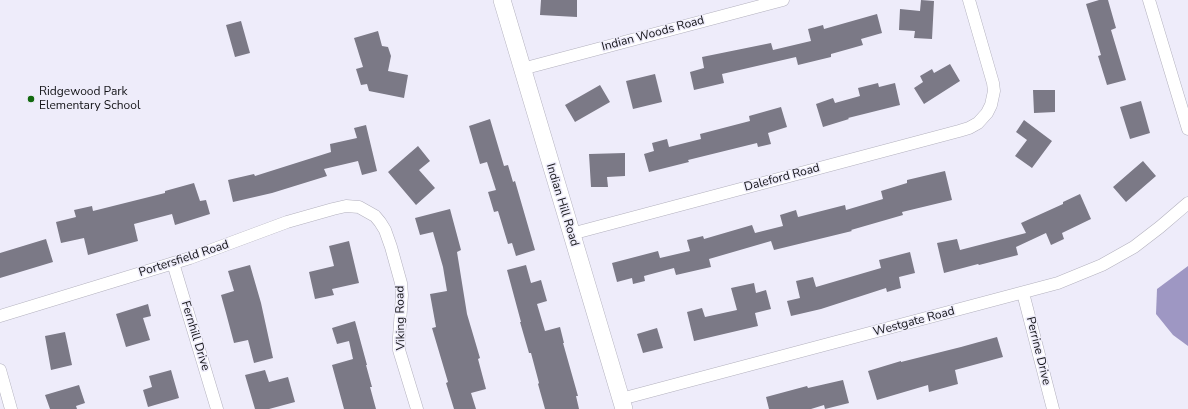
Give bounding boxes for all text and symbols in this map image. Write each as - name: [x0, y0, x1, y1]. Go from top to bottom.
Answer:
- street label: Indian Woods Road: [600, 13, 706, 55]
- place label: Ridgewood Park Elementary School: [39, 85, 140, 113]
- marker: Ridgewood Park Elementary School: [26, 94, 36, 104]
- street label: Daleford Road: [743, 161, 821, 195]
- street label: Indian Hill Road: [543, 162, 581, 248]
- street label: Portersfield Road: [137, 238, 231, 280]
- street label: Viking Road: [393, 286, 409, 350]
- street label: Fernhill Drive: [178, 299, 212, 373]
- street label: Westgate Road: [872, 304, 956, 340]
- street label: Perrine Drive: [1023, 315, 1053, 387]

